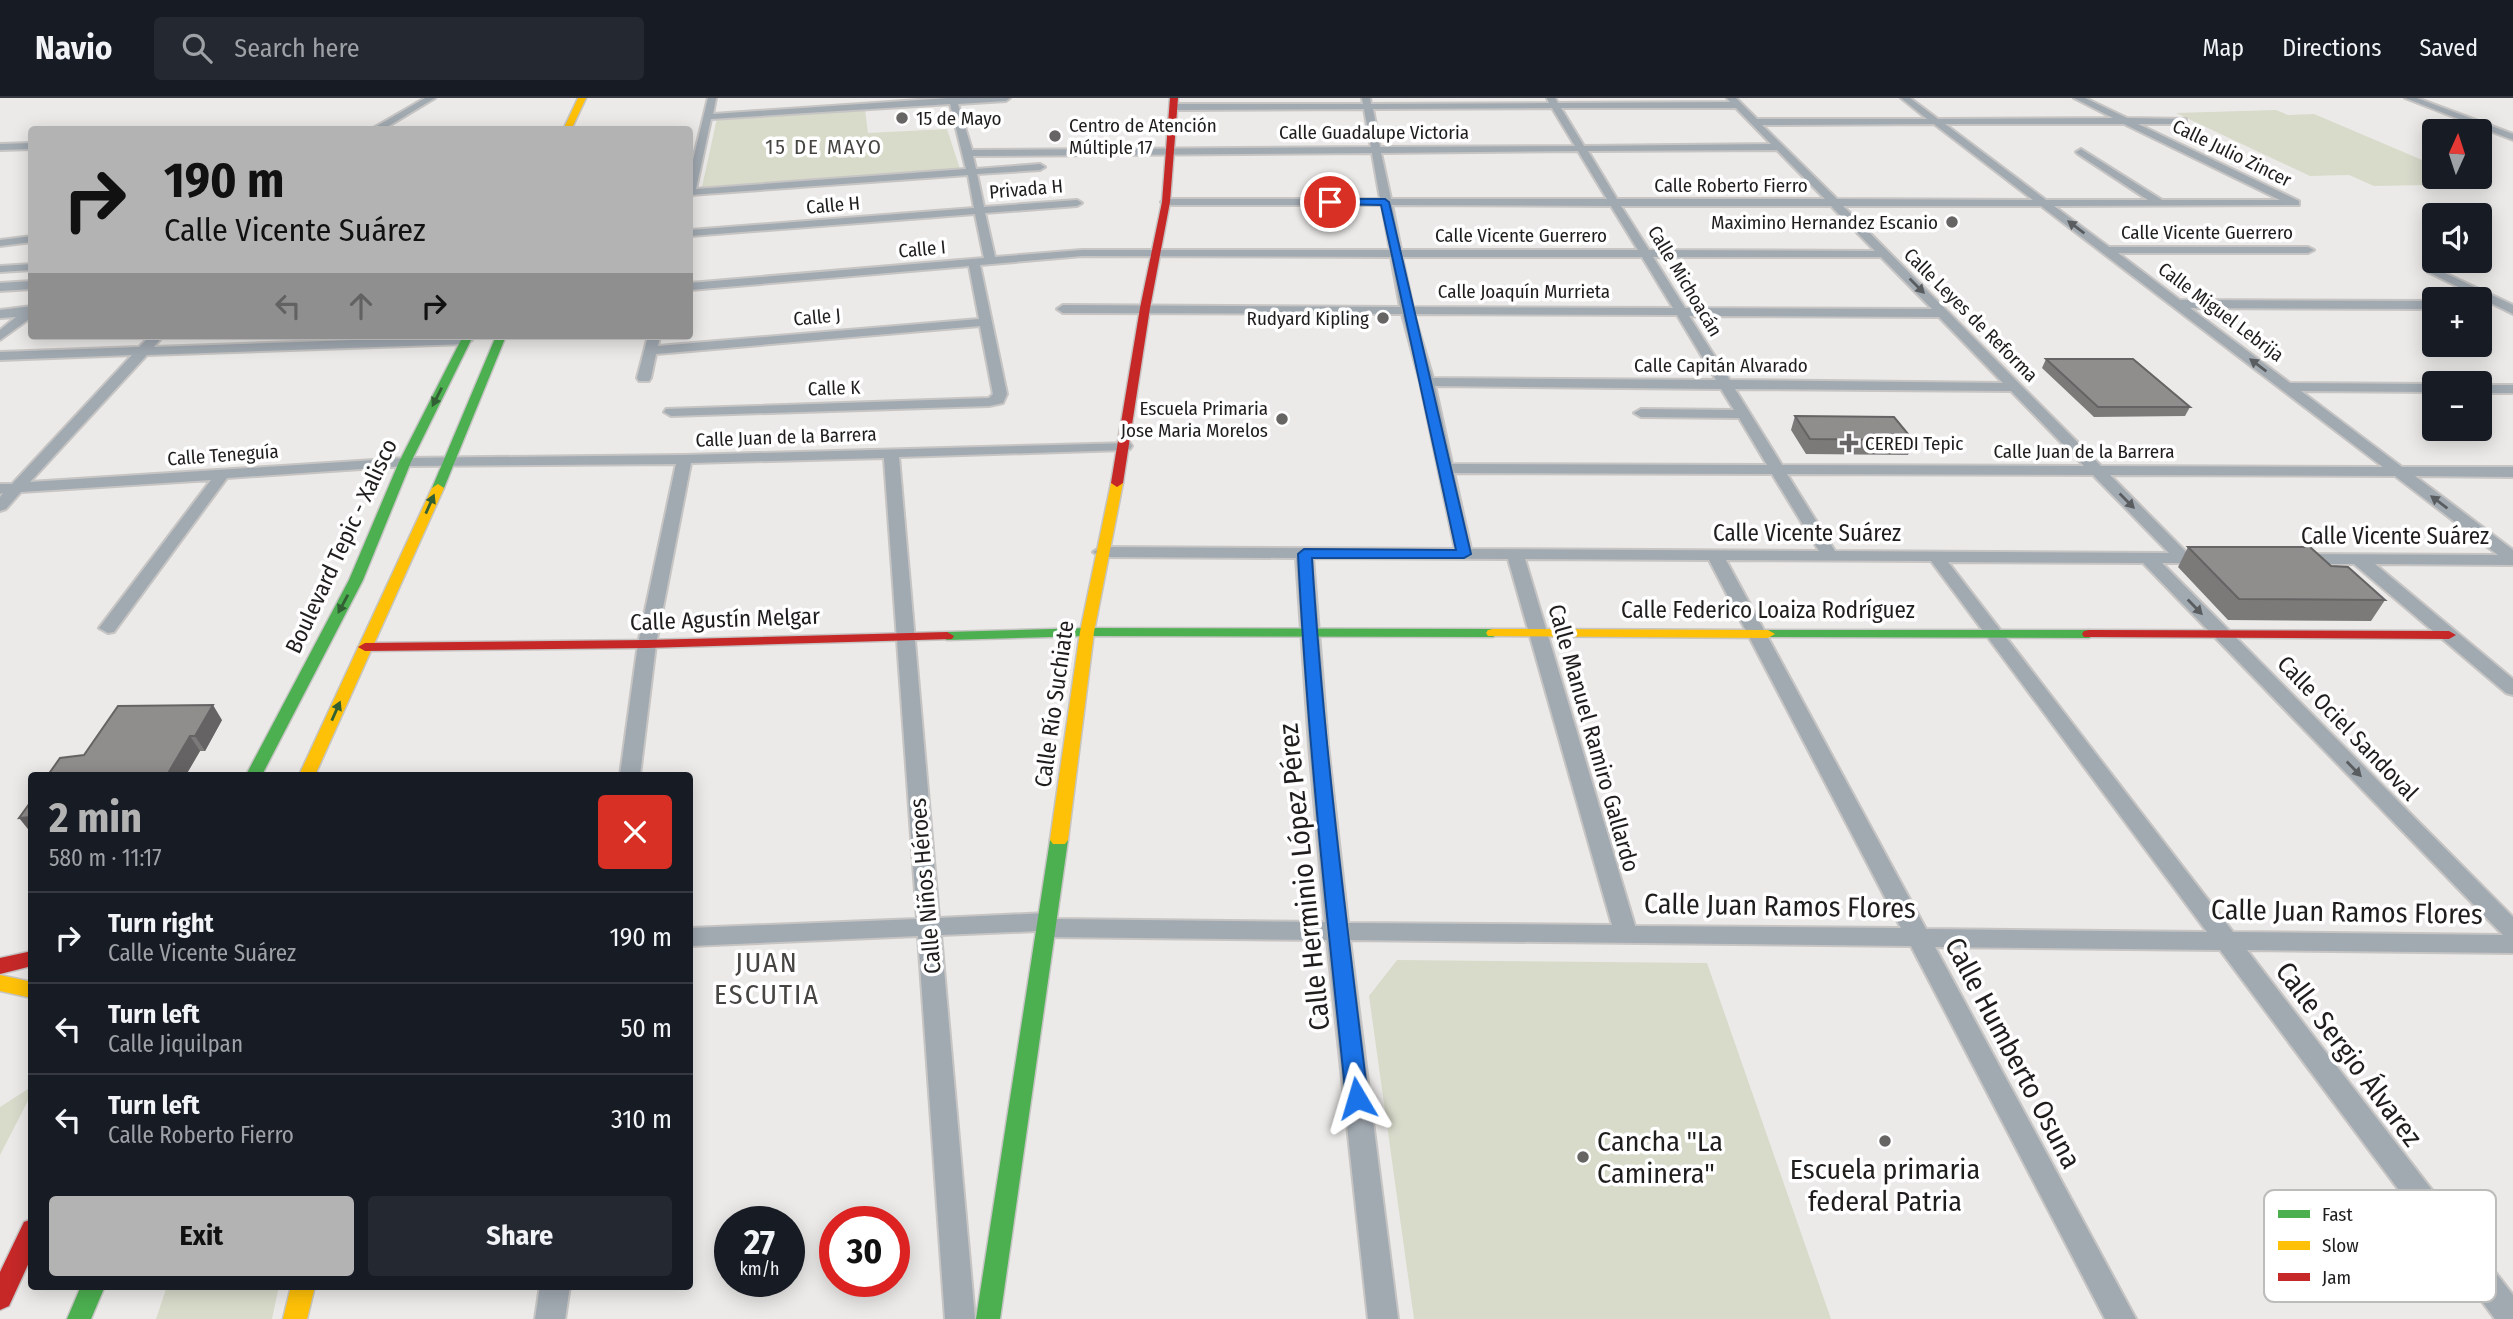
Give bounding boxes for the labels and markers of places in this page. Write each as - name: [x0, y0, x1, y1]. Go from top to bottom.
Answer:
- place label: 15 de Mayo: [916, 107, 1002, 130]
- marker: 15 de Mayo: [894, 110, 910, 126]
- place label: Centro de Atención Múltiple 17: [1069, 114, 1217, 159]
- marker: Centro de Atención Múltiple 17: [1047, 128, 1063, 144]
- pin: [1300, 172, 1360, 232]
- place label: Maximino Hernandez Escanio: [1711, 211, 1938, 234]
- marker: Maximino Hernandez Escanio: [1944, 214, 1960, 230]
- place label: Rudyard Kipling: [1247, 307, 1369, 330]
- marker: Rudyard Kipling: [1375, 310, 1391, 326]
- place label: Escuela Primaria Jose Maria Morelos: [1121, 397, 1268, 442]
- marker: Escuela Primaria Jose Maria Morelos: [1274, 411, 1290, 427]
- place label: CEREDI Tepic: [1865, 432, 1963, 455]
- marker: CEREDI Tepic: [1839, 433, 1859, 453]
- place label: Cancha "La Caminera": [1597, 1125, 1723, 1190]
- marker: Escuela primaria federal Patria: [1877, 1133, 1893, 1149]
- marker: Cancha "La Caminera": [1575, 1149, 1591, 1165]
- place label: Escuela primaria federal Patria: [1790, 1153, 1980, 1218]

